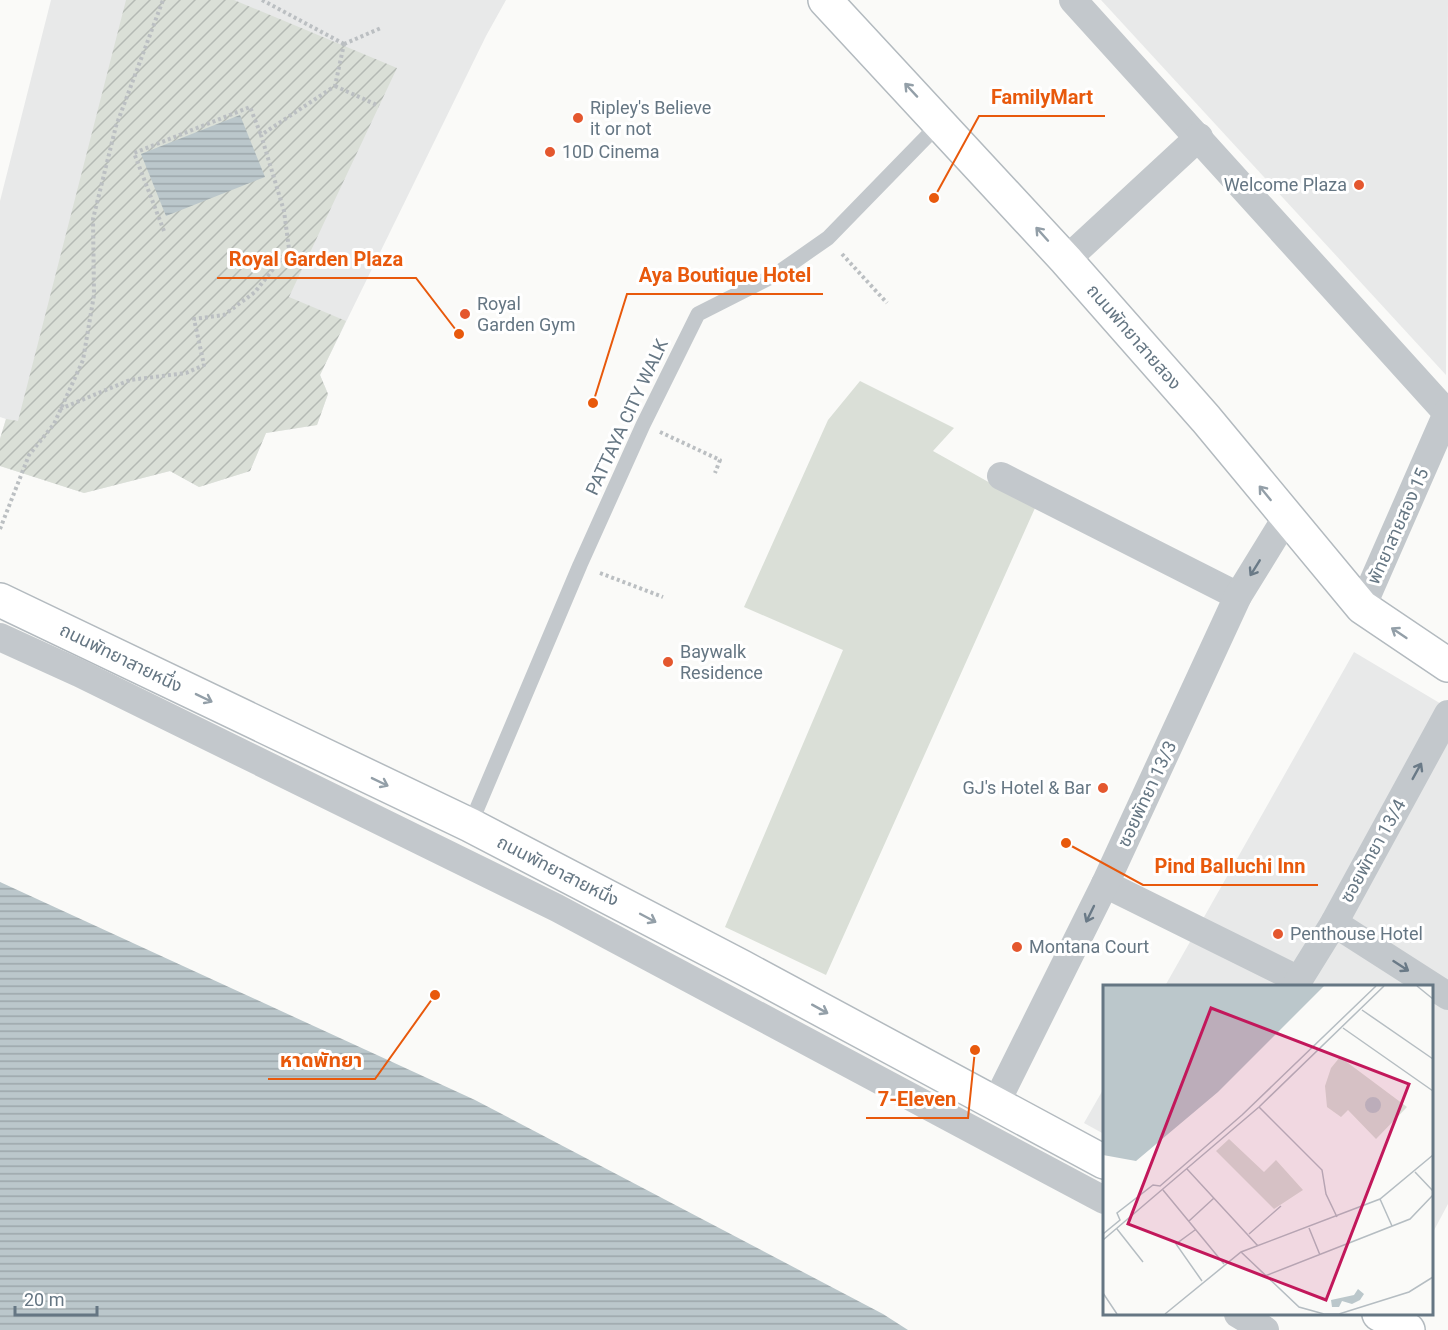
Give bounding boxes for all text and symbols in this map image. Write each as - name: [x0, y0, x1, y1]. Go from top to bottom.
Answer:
- callout: FamilyMart: [979, 78, 1105, 116]
- one-way arrow: [904, 83, 918, 98]
- text: FamilyMart: [991, 85, 1093, 109]
- place label: Ripley's Believe it or not: [590, 97, 711, 139]
- marker: Ripley's Believe it or not: [571, 111, 585, 125]
- place label: 10D Cinema: [562, 141, 660, 162]
- marker: 10D Cinema: [543, 145, 557, 159]
- place label: Welcome Plaza: [1224, 174, 1347, 195]
- marker: Welcome Plaza: [1352, 178, 1366, 192]
- one-way arrow: [1035, 226, 1049, 241]
- callout: Royal Garden Plaza: [217, 240, 416, 278]
- text: Royal Garden Plaza: [229, 247, 403, 271]
- callout: Aya Boutique Hotel: [627, 256, 823, 294]
- text: Aya Boutique Hotel: [639, 263, 811, 287]
- street label: ถนนพัทยาสายสอง: [1083, 280, 1186, 394]
- place label: Royal Garden Gym: [477, 293, 576, 335]
- marker: Royal Garden Gym: [458, 307, 472, 321]
- street label: PATTAYA CITY WALK: [581, 335, 672, 498]
- street label: พัทยาสายสอง 15: [1363, 465, 1433, 587]
- one-way arrow: [1259, 485, 1272, 501]
- one-way arrow: [1249, 559, 1261, 576]
- street label: ถนนพัทยาสายหนึ่ง: [56, 617, 187, 696]
- one-way arrow: [1391, 626, 1408, 639]
- place label: Baywalk Residence: [680, 641, 763, 683]
- marker: Baywalk Residence: [661, 655, 675, 669]
- one-way arrow: [195, 693, 213, 705]
- street label: ซอยพัทยา 13/3: [1113, 737, 1180, 850]
- one-way arrow: [1412, 763, 1423, 781]
- one-way arrow: [371, 777, 389, 789]
- place label: GJ's Hotel & Bar: [962, 777, 1091, 798]
- marker: GJ's Hotel & Bar: [1096, 781, 1110, 795]
- street label: ซอยพัทยา 13/4: [1336, 795, 1410, 906]
- street label: ถนนพัทยาสายหนึ่ง: [494, 829, 624, 910]
- callout: Pind Balluchi Inn: [1143, 847, 1318, 885]
- text: Pind Balluchi Inn: [1154, 854, 1306, 878]
- one-way arrow: [1084, 905, 1095, 923]
- one-way arrow: [639, 912, 657, 924]
- place label: Penthouse Hotel: [1290, 923, 1423, 944]
- marker: Penthouse Hotel: [1271, 927, 1285, 941]
- place label: Montana Court: [1029, 936, 1149, 957]
- marker: Montana Court: [1010, 940, 1024, 954]
- one-way arrow: [1392, 960, 1409, 972]
- inset map: [1103, 985, 1433, 1315]
- one-way arrow: [811, 1003, 828, 1015]
- callout: หาดพัทยา: [268, 1041, 375, 1079]
- text: หาดพัทยา: [280, 1048, 362, 1072]
- callout: 7-Eleven: [866, 1080, 968, 1118]
- text: 7-Eleven: [878, 1087, 956, 1111]
- scale bar: [15, 1279, 98, 1317]
- text: 20 m: [24, 1289, 64, 1310]

